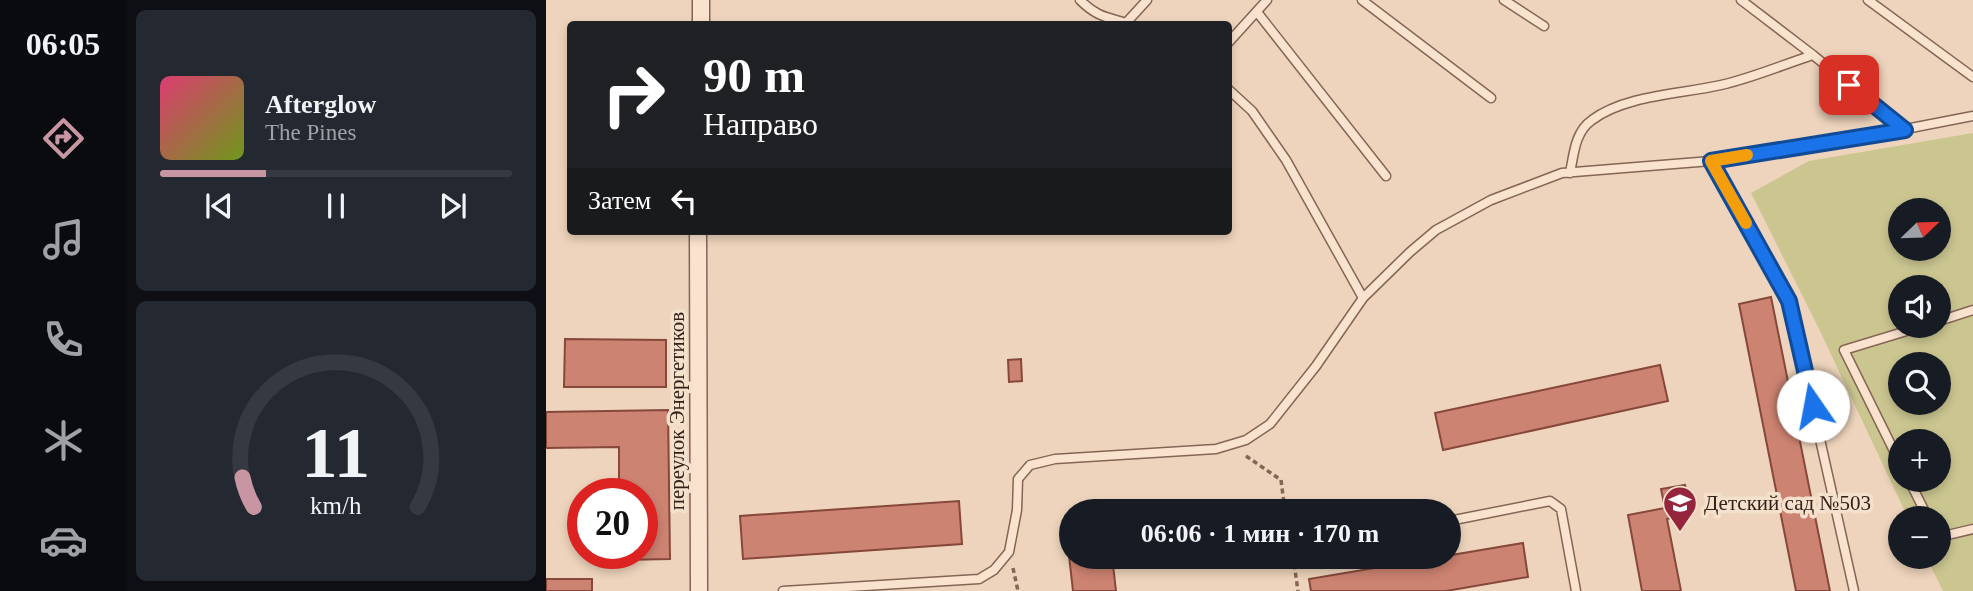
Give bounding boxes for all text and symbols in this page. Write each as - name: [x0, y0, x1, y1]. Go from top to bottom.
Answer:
- text: 06:05: [26, 26, 100, 62]
- text: 90 m: [703, 48, 805, 103]
- icon: right: [588, 49, 679, 140]
- pin: [1819, 55, 1879, 115]
- icon: arrive: [1830, 66, 1868, 104]
- text: Afterglow: [265, 90, 376, 119]
- text: Направо: [703, 106, 818, 142]
- icon: directions: [39, 114, 88, 163]
- text: The Pines: [265, 120, 356, 145]
- icon: left: [665, 182, 703, 220]
- text: Затем: [588, 186, 651, 215]
- icon: previous: [200, 187, 238, 225]
- icon: pause: [317, 187, 355, 225]
- icon: next: [434, 187, 472, 225]
- north arrow: [1888, 198, 1951, 261]
- map controls: [1888, 198, 1951, 569]
- icon: music: [39, 215, 88, 264]
- button: sound: [1888, 275, 1951, 338]
- street label: переулок Энергетиков: [665, 312, 689, 510]
- icon: phone: [39, 315, 88, 364]
- button: search: [1888, 352, 1951, 415]
- position arrow: [1776, 369, 1850, 443]
- text: 11: [302, 412, 370, 493]
- icon: climate: [39, 416, 88, 465]
- button: +: [1888, 429, 1951, 492]
- speed limit sign: 20: [567, 478, 658, 569]
- school or university icon: Детский сад №503: [1661, 484, 1699, 533]
- place label: Детский сад №503: [1704, 491, 1871, 515]
- text: km/h: [310, 492, 362, 519]
- button: −: [1888, 506, 1951, 569]
- icon: car: [39, 516, 88, 565]
- text: 06:06 · 1 мин · 170 m: [1141, 519, 1379, 548]

